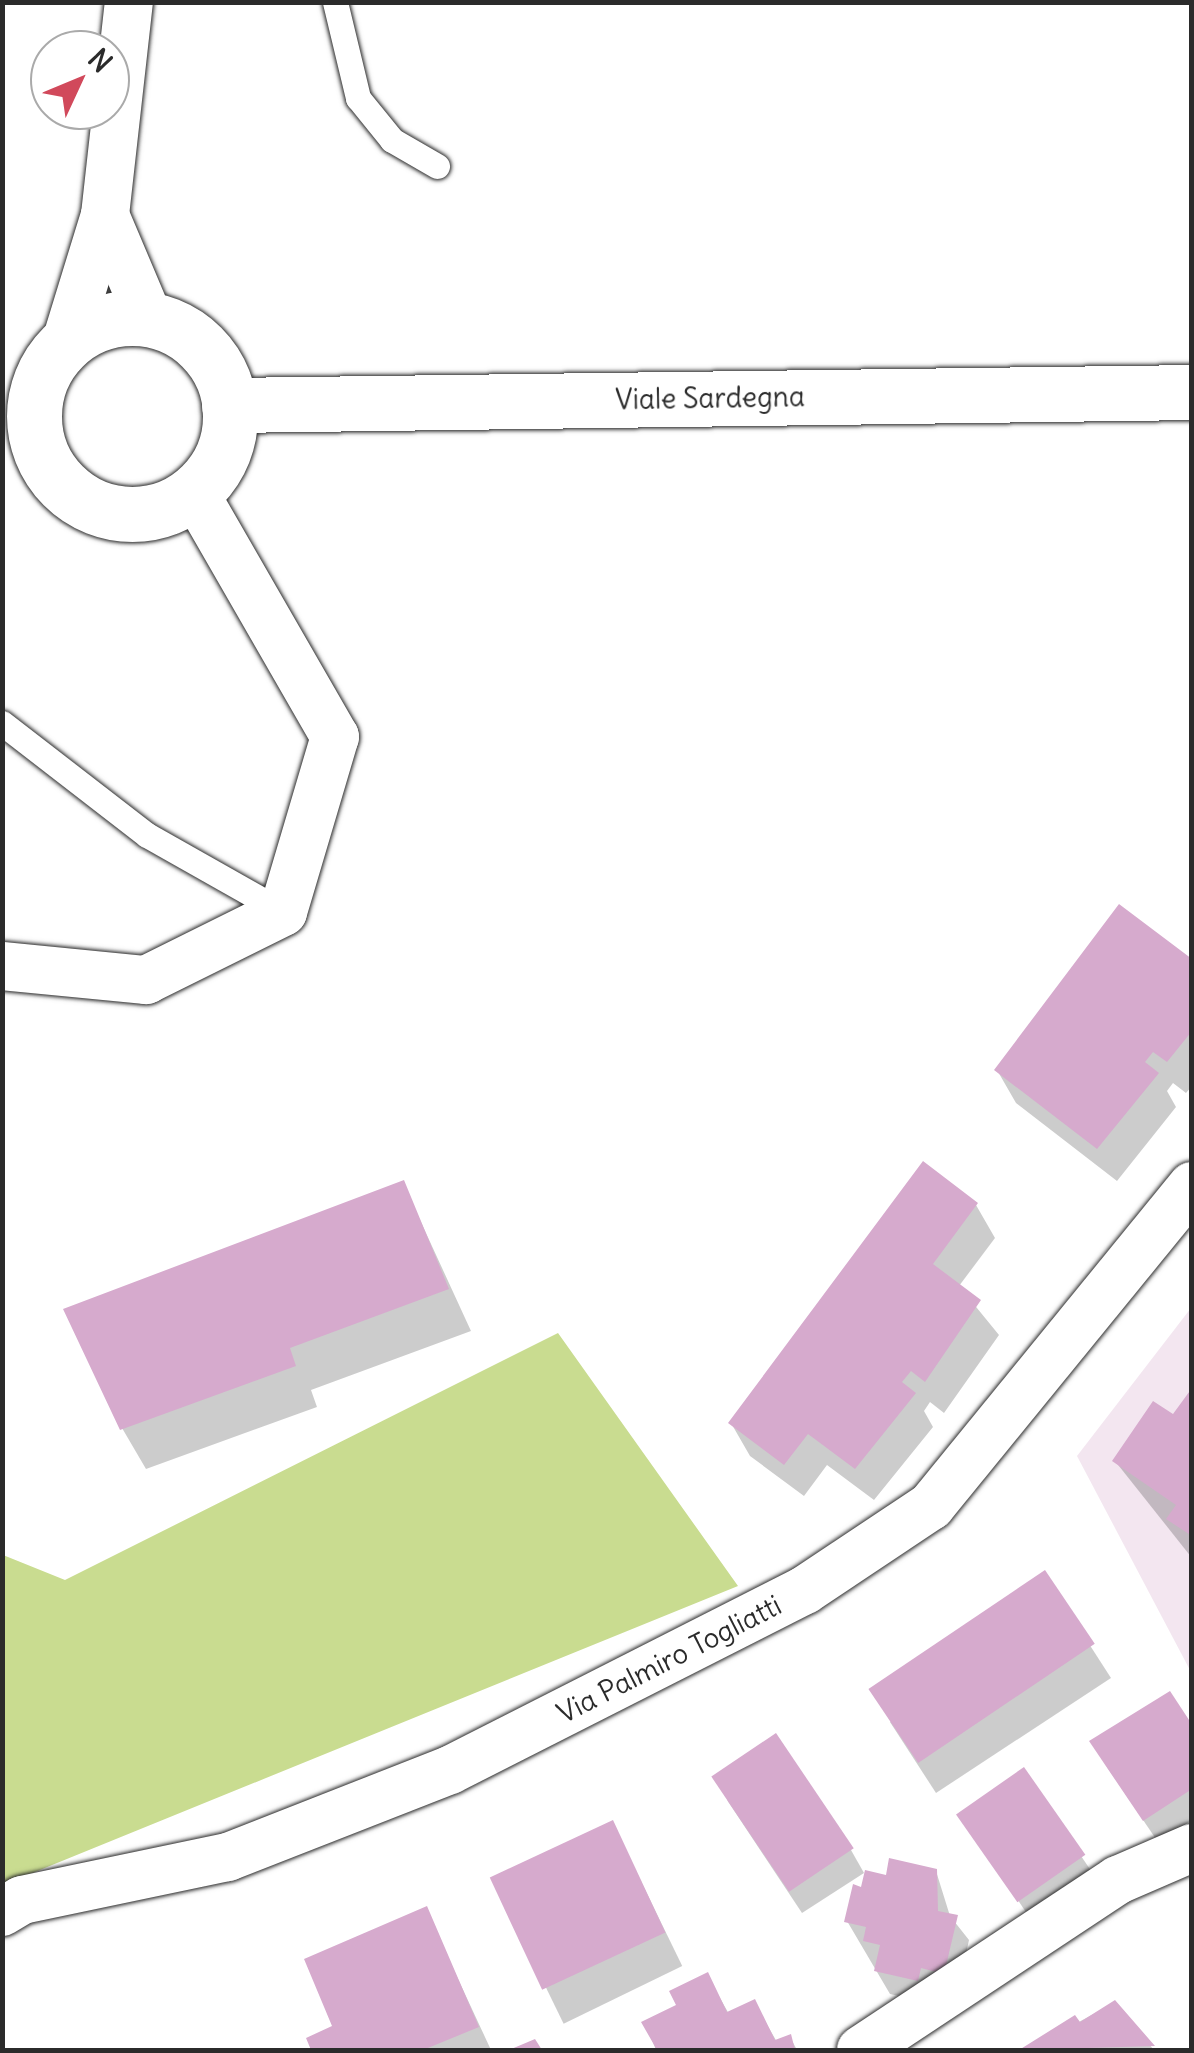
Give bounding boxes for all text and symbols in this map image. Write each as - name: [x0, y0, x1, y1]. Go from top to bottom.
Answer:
- north arrow: [30, 30, 130, 130]
- text: N: [80, 41, 120, 80]
- street label: Viale Sardegna: [615, 380, 805, 416]
- street label: Via Palmiro Togliatti: [551, 1588, 787, 1730]

